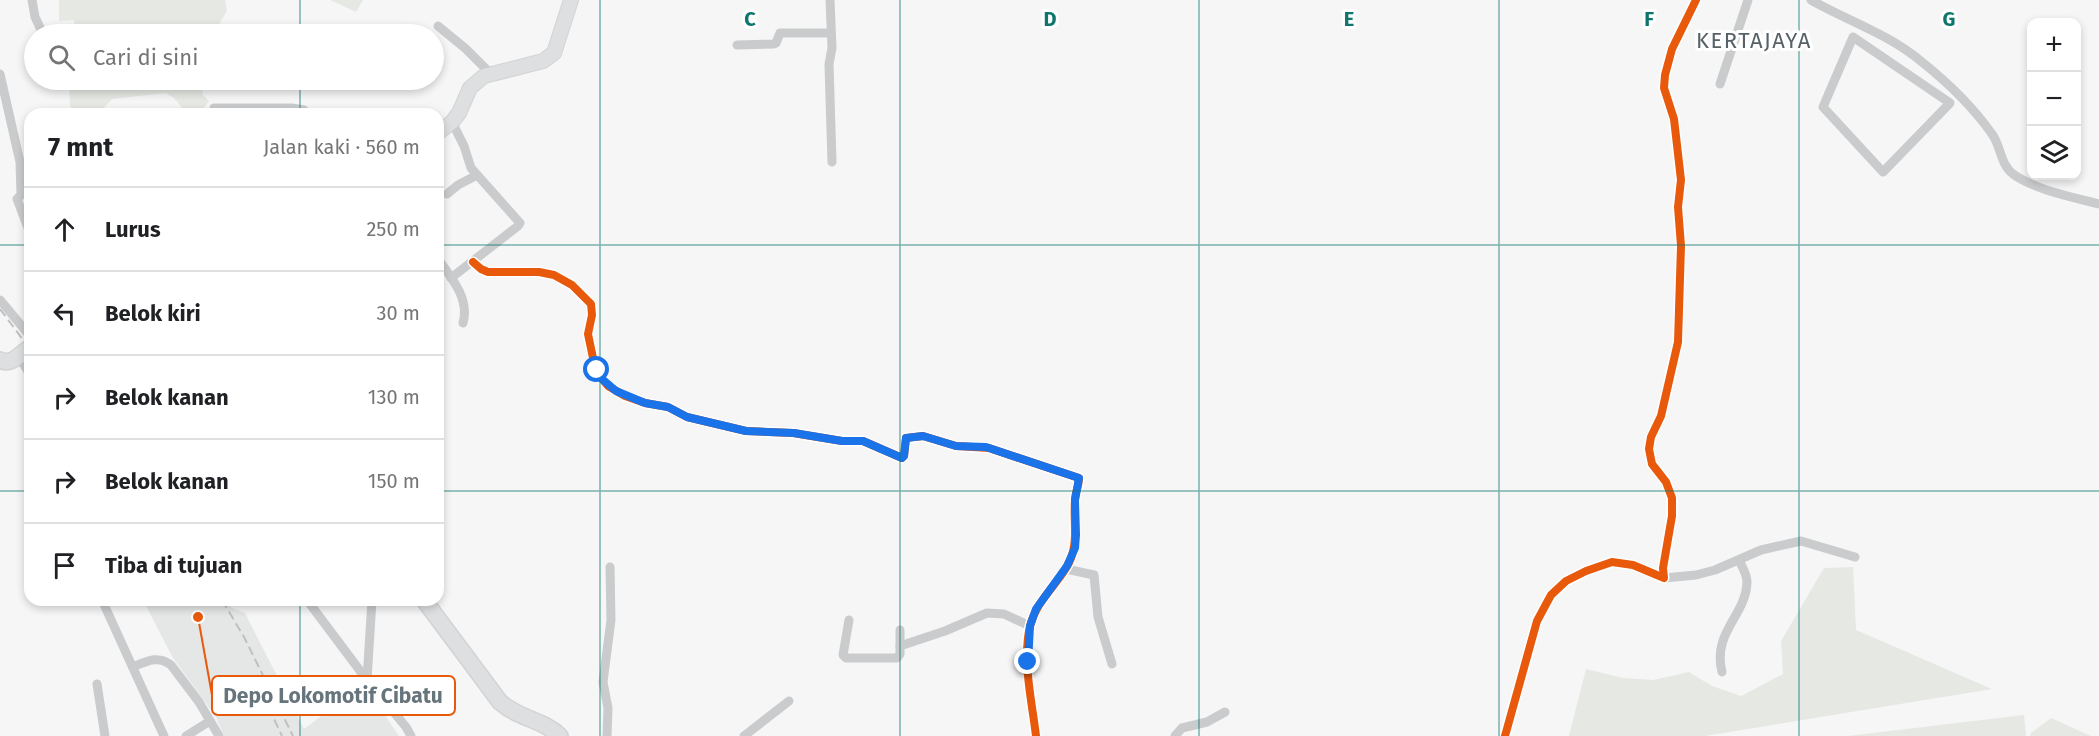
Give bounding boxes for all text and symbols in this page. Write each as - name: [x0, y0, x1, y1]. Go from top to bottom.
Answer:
- text: C: [744, 7, 756, 31]
- text: D: [1043, 7, 1057, 31]
- text: E: [1344, 7, 1354, 31]
- text: F: [1644, 7, 1654, 31]
- text: G: [1943, 7, 1955, 31]
- map controls: [2027, 18, 2081, 180]
- button: +: [2027, 18, 2081, 72]
- search box: [24, 24, 444, 90]
- district label: KERTAJAYA: [1696, 27, 1812, 54]
- icon: search: [45, 41, 78, 74]
- text: Cari di sini: [93, 44, 198, 71]
- button: −: [2027, 72, 2081, 126]
- button: layers: [2027, 126, 2081, 180]
- text: 7 mnt: [48, 132, 113, 163]
- text: Jalan kaki · 560 m: [263, 135, 420, 159]
- icon: ahead: [48, 213, 81, 246]
- text: Lurus: [105, 216, 161, 243]
- text: 250 m: [366, 217, 420, 241]
- icon: left: [48, 297, 81, 330]
- text: Belok kiri: [105, 300, 201, 327]
- text: 30 m: [376, 301, 420, 325]
- route start: [583, 356, 609, 382]
- icon: right: [48, 381, 81, 414]
- text: Belok kanan: [105, 384, 229, 411]
- text: 130 m: [368, 385, 420, 409]
- icon: right: [48, 465, 81, 498]
- text: Belok kanan: [105, 468, 229, 495]
- text: 150 m: [368, 469, 420, 493]
- icon: arrive: [48, 549, 81, 582]
- text: Tiba di tujuan: [105, 552, 242, 579]
- route end: [1014, 648, 1040, 674]
- callout: Depo Lokomotif Cibatu: [212, 676, 455, 715]
- text: Depo Lokomotif Cibatu: [223, 683, 443, 709]

